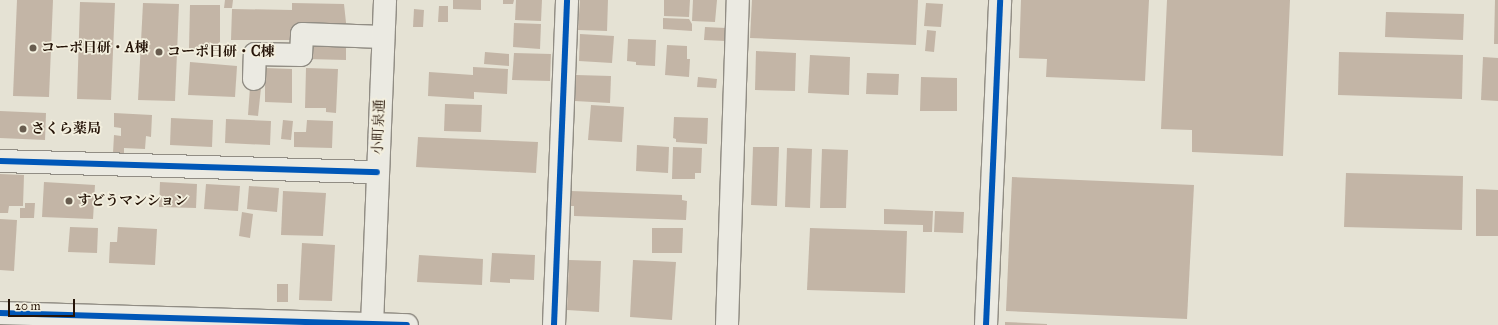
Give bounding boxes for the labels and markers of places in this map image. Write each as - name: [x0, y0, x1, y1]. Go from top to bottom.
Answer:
- place label: コーポ日研・A棟: [41, 40, 148, 56]
- marker: コーポ日研・A棟: [28, 43, 38, 53]
- place label: コーポ日研・C棟: [167, 44, 275, 60]
- marker: コーポ日研・C棟: [154, 47, 164, 57]
- place label: さくら薬局: [31, 121, 101, 137]
- marker: さくら薬局: [18, 124, 28, 134]
- place label: すどうマンション: [77, 193, 189, 209]
- marker: すどうマンション: [64, 196, 74, 206]

